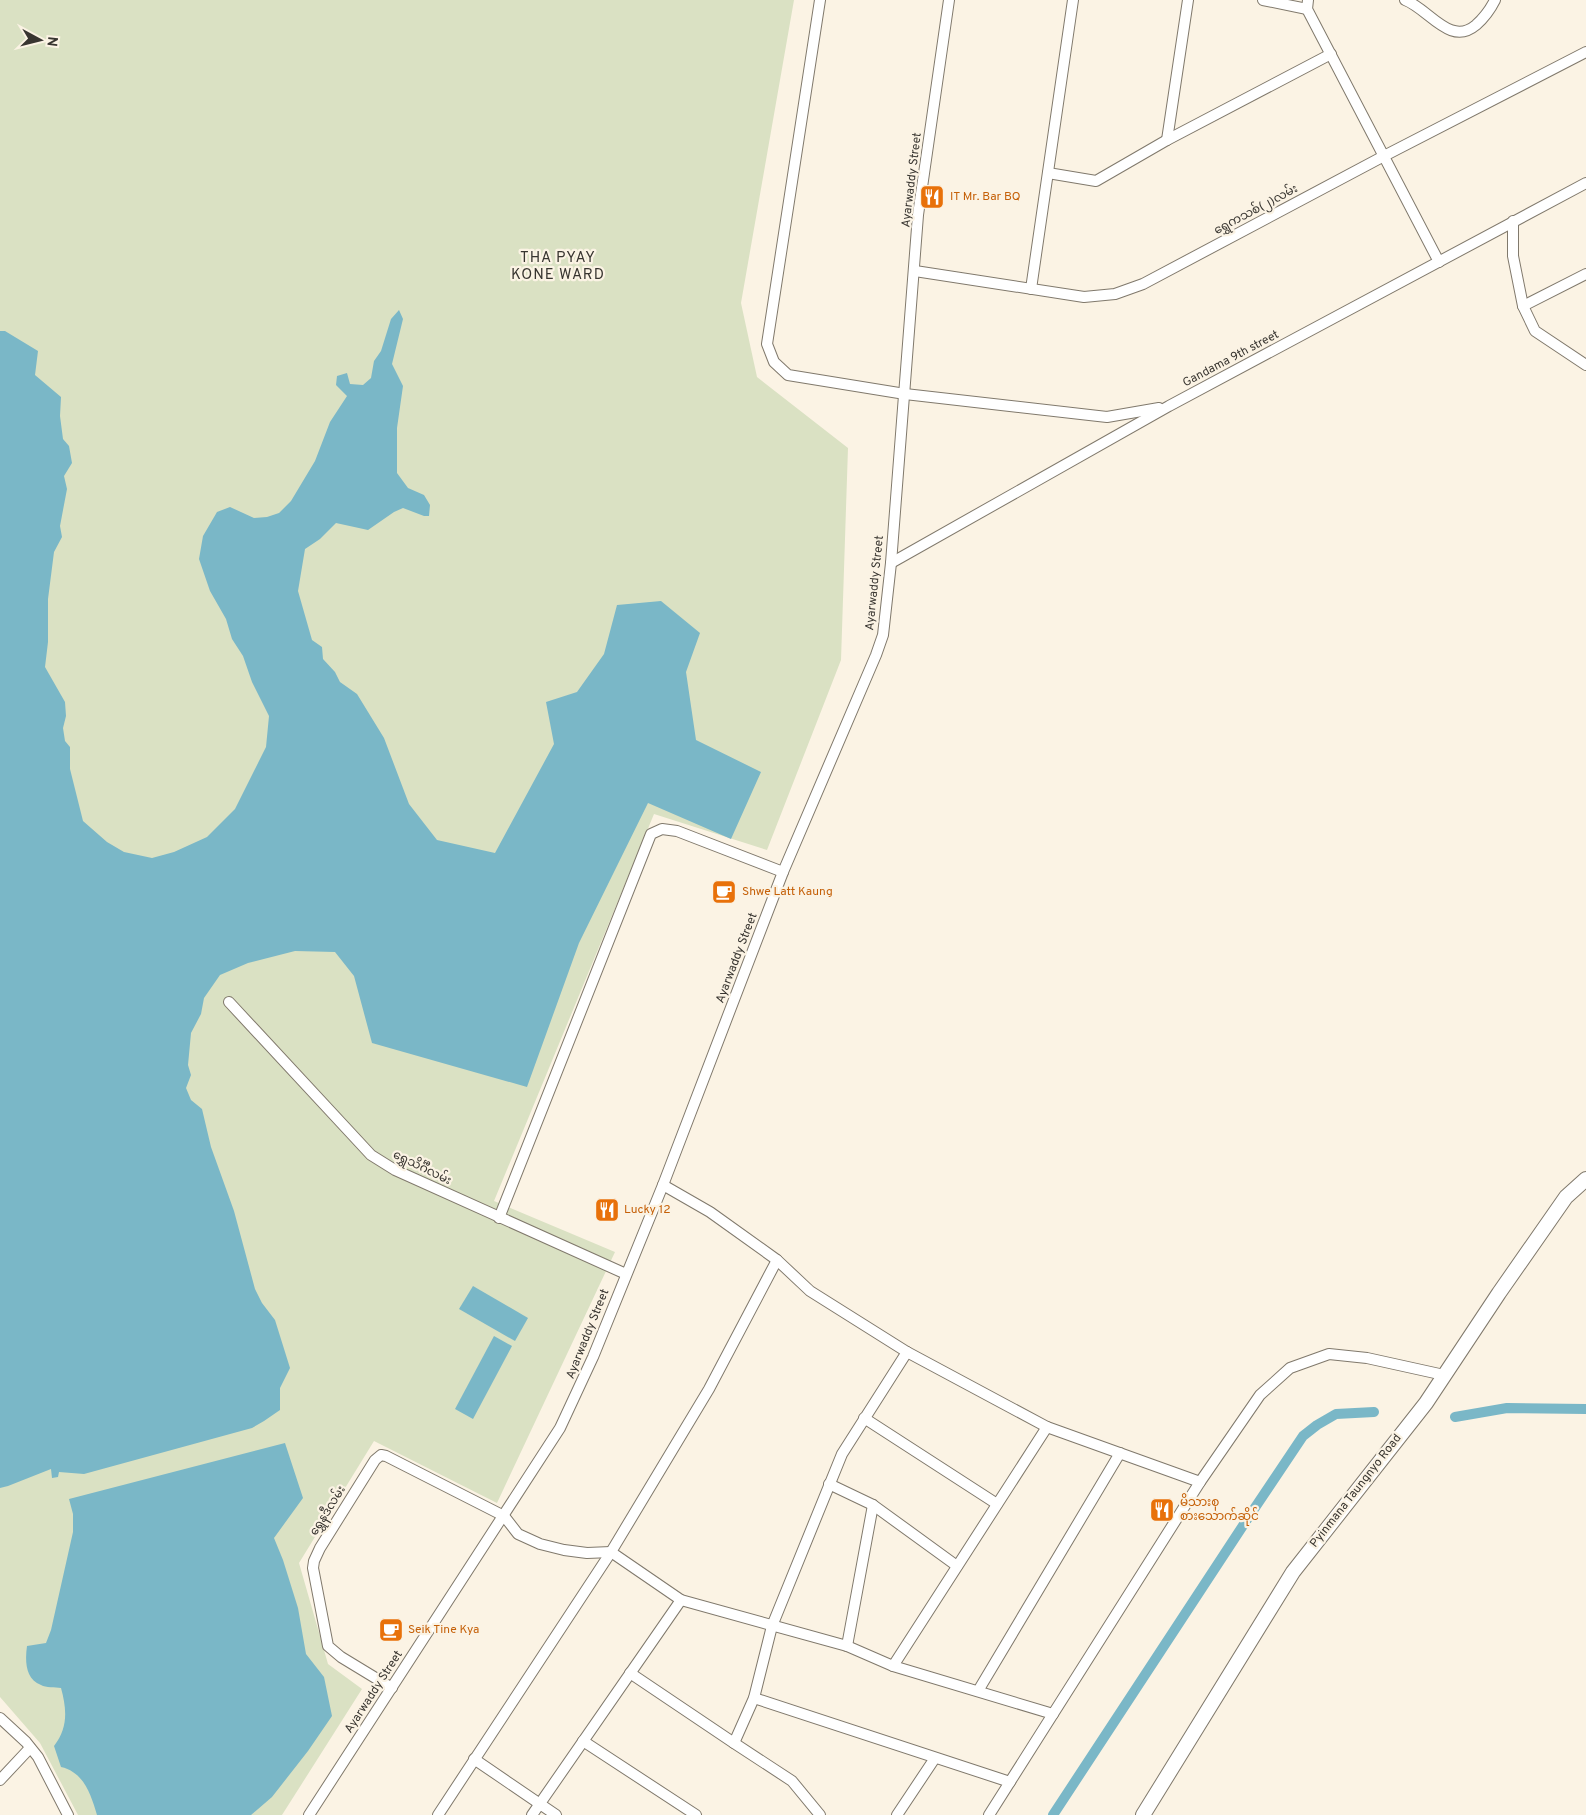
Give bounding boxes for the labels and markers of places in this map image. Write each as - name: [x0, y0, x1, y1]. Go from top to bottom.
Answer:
- restaurant icon: IT Mr. Bar BQ: [919, 184, 945, 210]
- place label: IT Mr. Bar BQ: [950, 189, 1021, 205]
- cafe icon: Shwe Latt Kaung: [711, 879, 737, 905]
- place label: Shwe Latt Kaung: [742, 884, 833, 900]
- restaurant icon: Lucky 12: [594, 1197, 620, 1223]
- place label: Lucky 12: [624, 1202, 671, 1218]
- place label: မိသားစု စားသောက်ဆိုင်: [1180, 1493, 1259, 1526]
- restaurant icon: မိသားစု စားသောက်ဆိုင်: [1149, 1497, 1175, 1523]
- cafe icon: Seik Tine Kya: [378, 1617, 404, 1643]
- place label: Seik Tine Kya: [408, 1622, 479, 1638]

